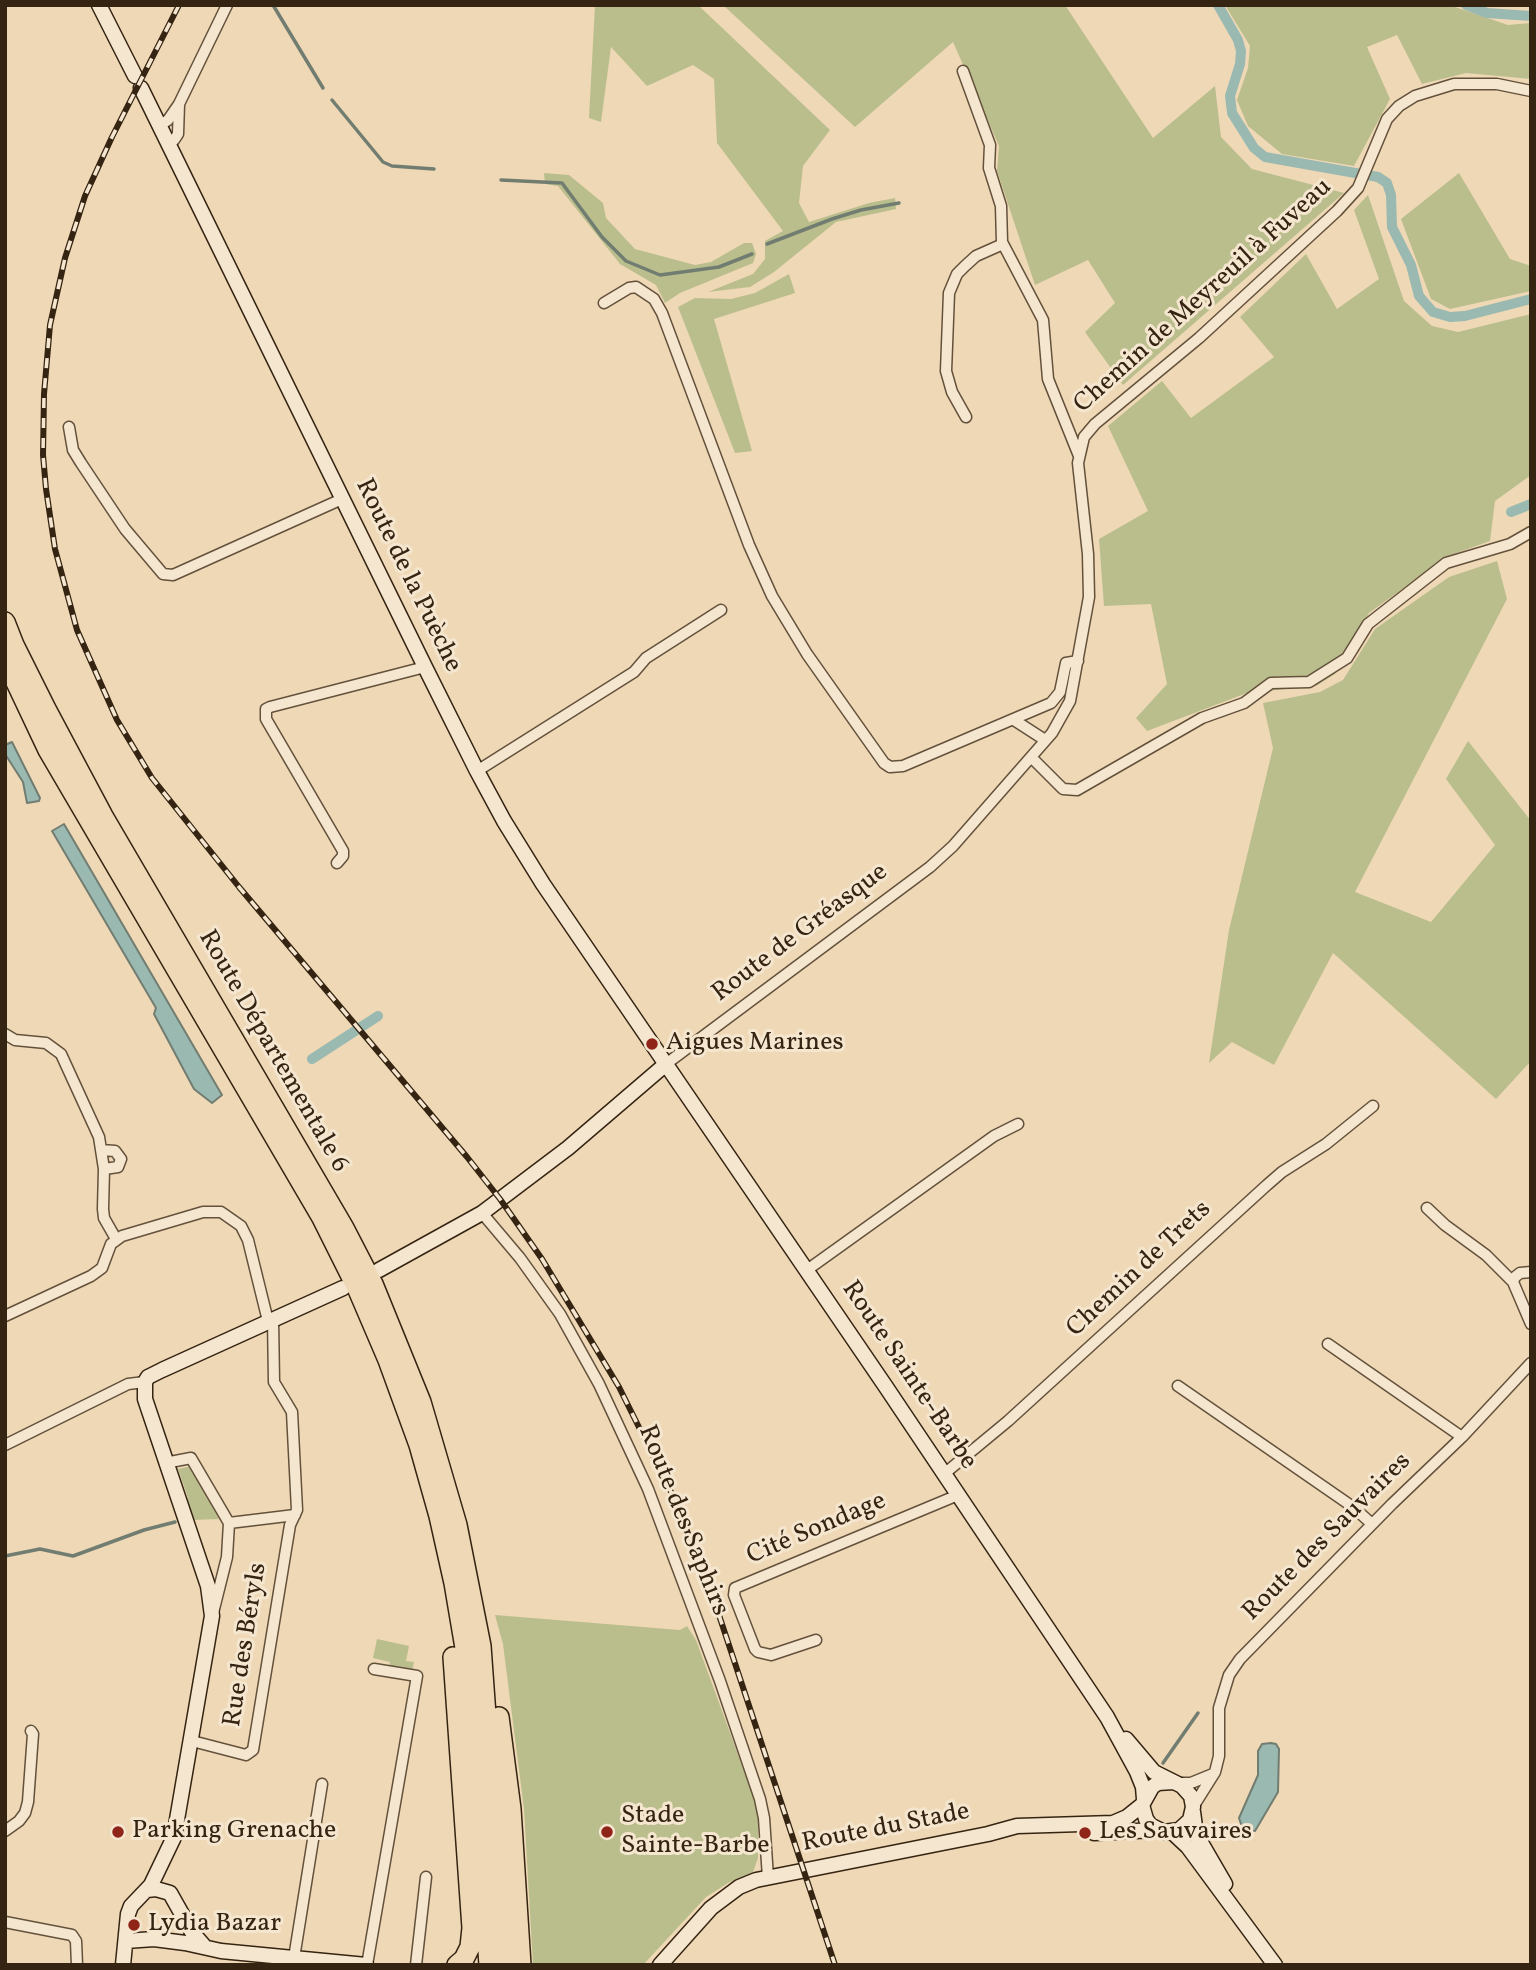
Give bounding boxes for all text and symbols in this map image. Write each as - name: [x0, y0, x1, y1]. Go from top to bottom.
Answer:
- street label: Chemin de Meyreuil à Fuveau: [1069, 173, 1339, 421]
- street label: Route de la Puèche: [347, 474, 467, 678]
- street label: Route de Gréasque: [707, 858, 895, 1010]
- street label: Route Départementale 6: [190, 925, 354, 1179]
- place label: Aigues Marines: [666, 1028, 844, 1060]
- marker: Aigues Marines: [644, 1036, 660, 1052]
- street label: Chemin de Trets: [1061, 1195, 1219, 1345]
- street label: Route Sainte-Barbe: [833, 1276, 983, 1476]
- street label: Route des Saphirs: [630, 1421, 734, 1621]
- street label: Route des Sauvaires: [1237, 1447, 1419, 1629]
- street label: Cité Sondage: [743, 1487, 891, 1573]
- street label: Rue des Béryls: [219, 1561, 275, 1729]
- street label: Route du Stade: [800, 1797, 972, 1861]
- place label: Stade Sainte-Barbe: [621, 1801, 770, 1862]
- place label: Parking Grenache: [132, 1816, 336, 1848]
- place label: Les Sauvaires: [1099, 1817, 1252, 1849]
- marker: Parking Grenache: [110, 1824, 126, 1840]
- marker: Stade Sainte-Barbe: [599, 1824, 615, 1840]
- marker: Les Sauvaires: [1077, 1825, 1093, 1841]
- place label: Lydia Bazar: [148, 1909, 281, 1941]
- marker: Lydia Bazar: [126, 1917, 142, 1933]

